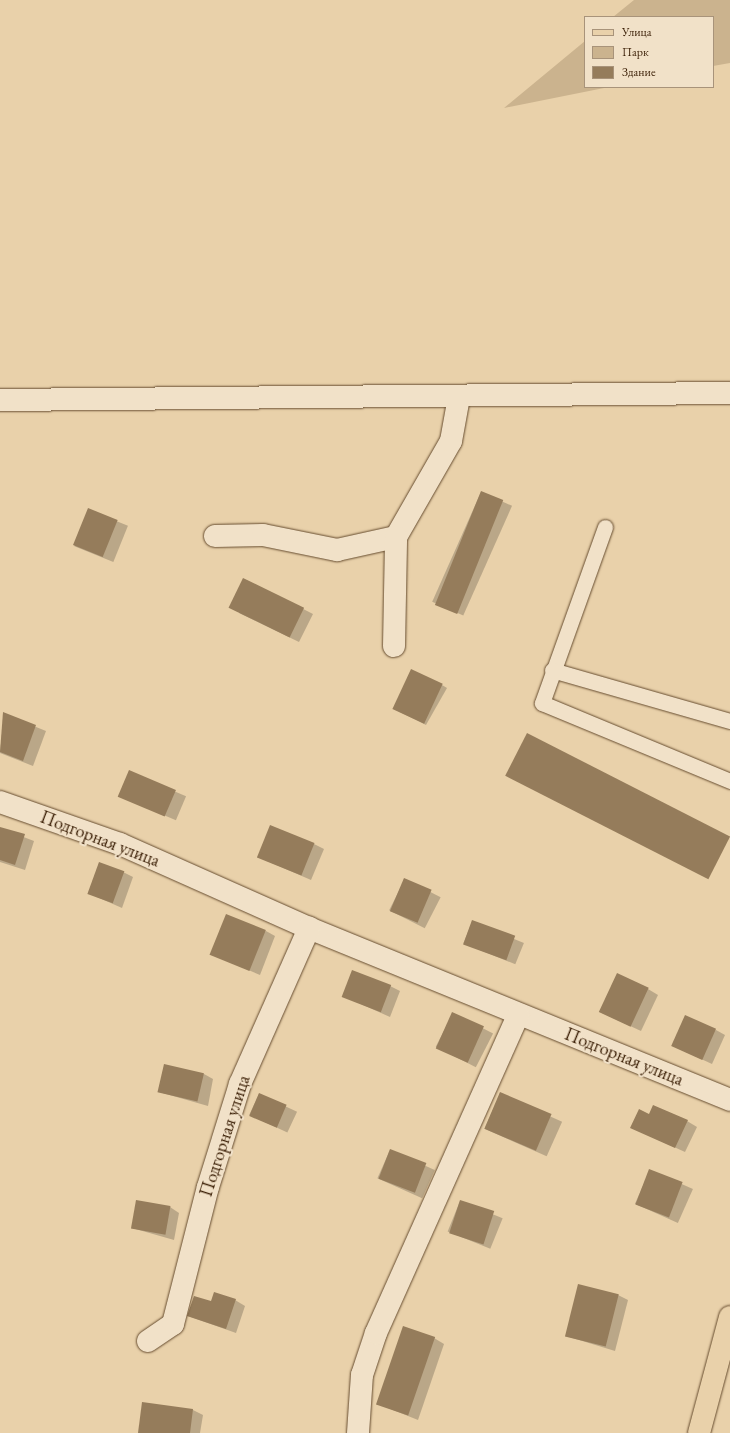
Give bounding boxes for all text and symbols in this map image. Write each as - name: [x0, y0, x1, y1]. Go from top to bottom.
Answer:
- legend: [584, 16, 714, 88]
- text: Улица: [622, 24, 652, 40]
- text: Парк: [622, 44, 649, 60]
- text: Здание: [622, 64, 656, 80]
- street label: Подгорная улица: [37, 806, 163, 872]
- street label: Подгорная улица: [561, 1023, 687, 1091]
- street label: Подгорная улица: [195, 1073, 255, 1199]

